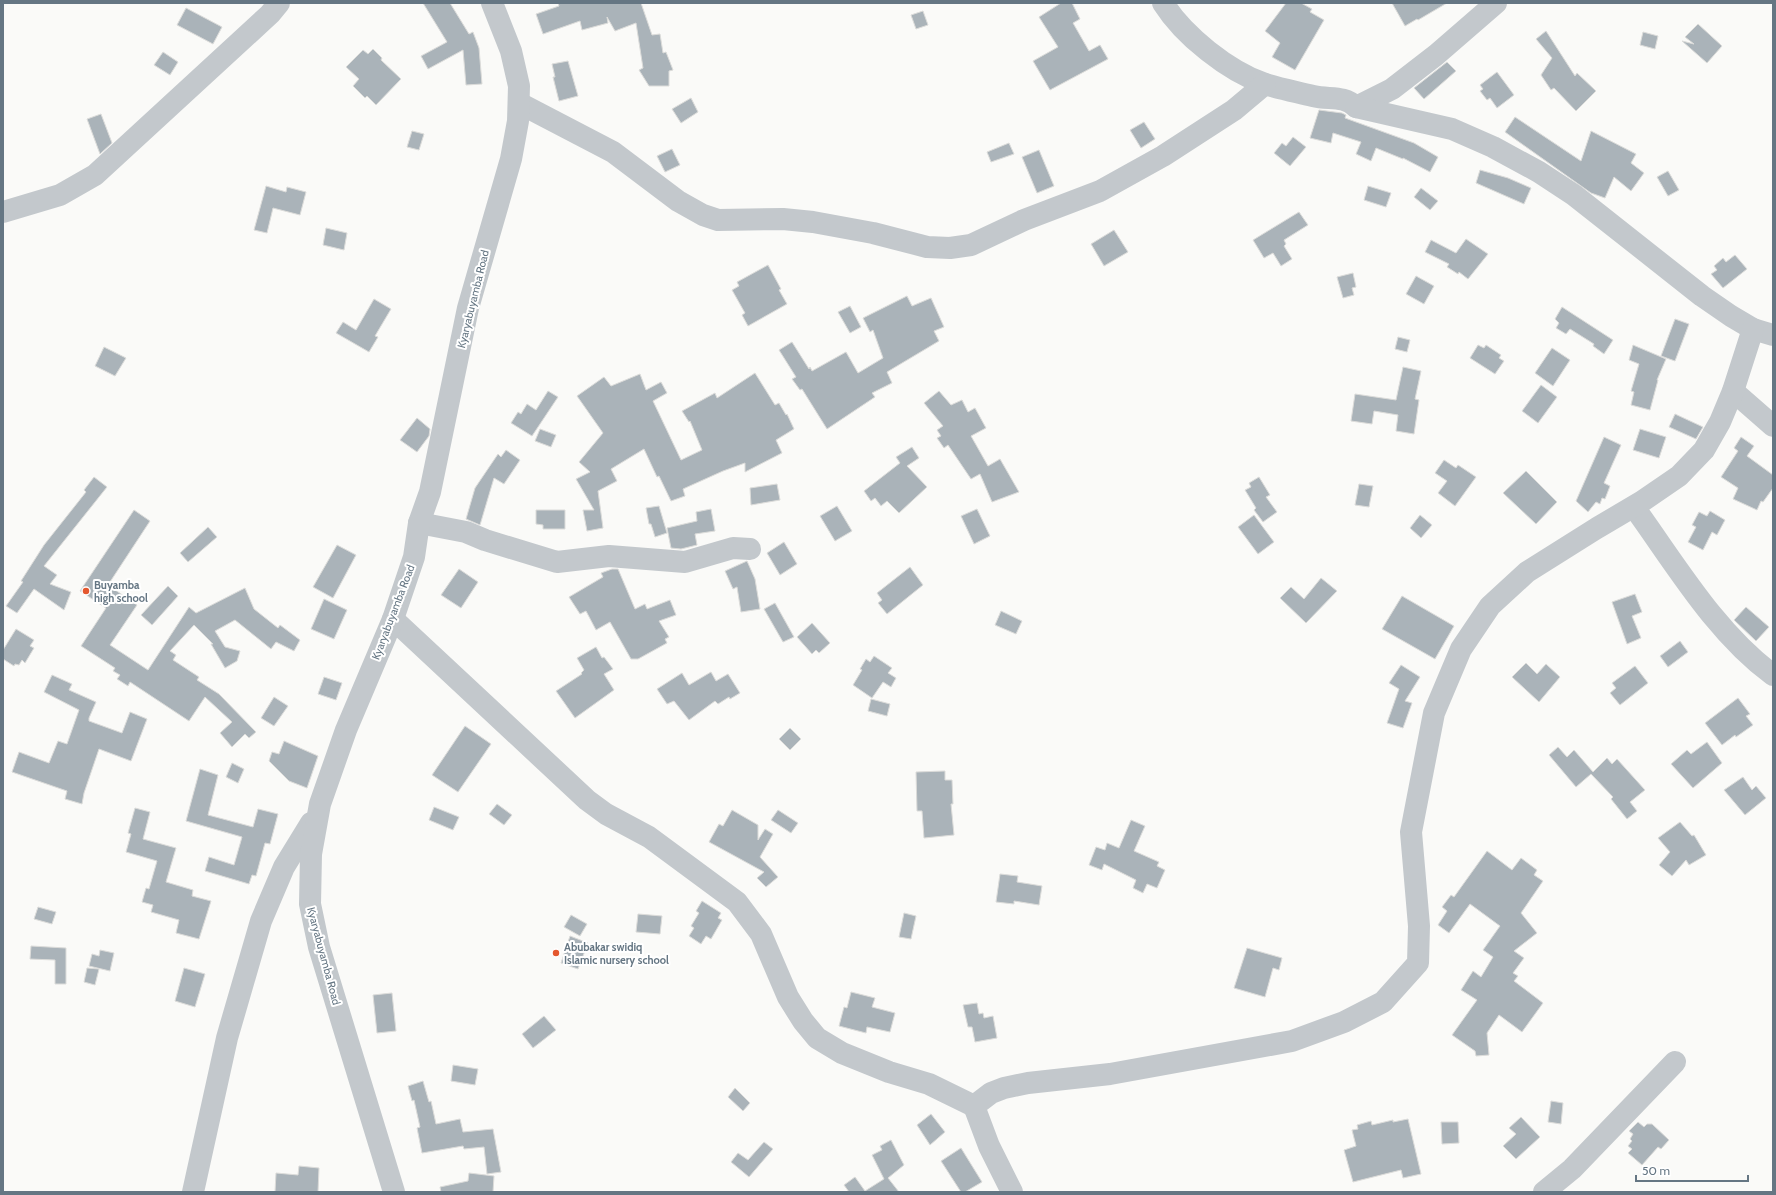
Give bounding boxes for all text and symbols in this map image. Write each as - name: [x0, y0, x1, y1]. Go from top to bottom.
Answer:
- street label: Kyaryabuyamba Road: [454, 248, 492, 350]
- street label: Kyaryabuyamba Road: [368, 563, 418, 661]
- place label: Buyamba high school: [94, 578, 148, 605]
- marker: Buyamba high school: [81, 586, 91, 596]
- street label: Kyaryabuyamba Road: [304, 906, 344, 1006]
- place label: Abubakar swidiq Islamic nursery school: [564, 940, 669, 967]
- marker: Abubakar swidiq Islamic nursery school: [551, 948, 561, 958]
- scale bar: [1636, 1157, 1748, 1183]
- text: 50 m: [1642, 1163, 1670, 1178]

